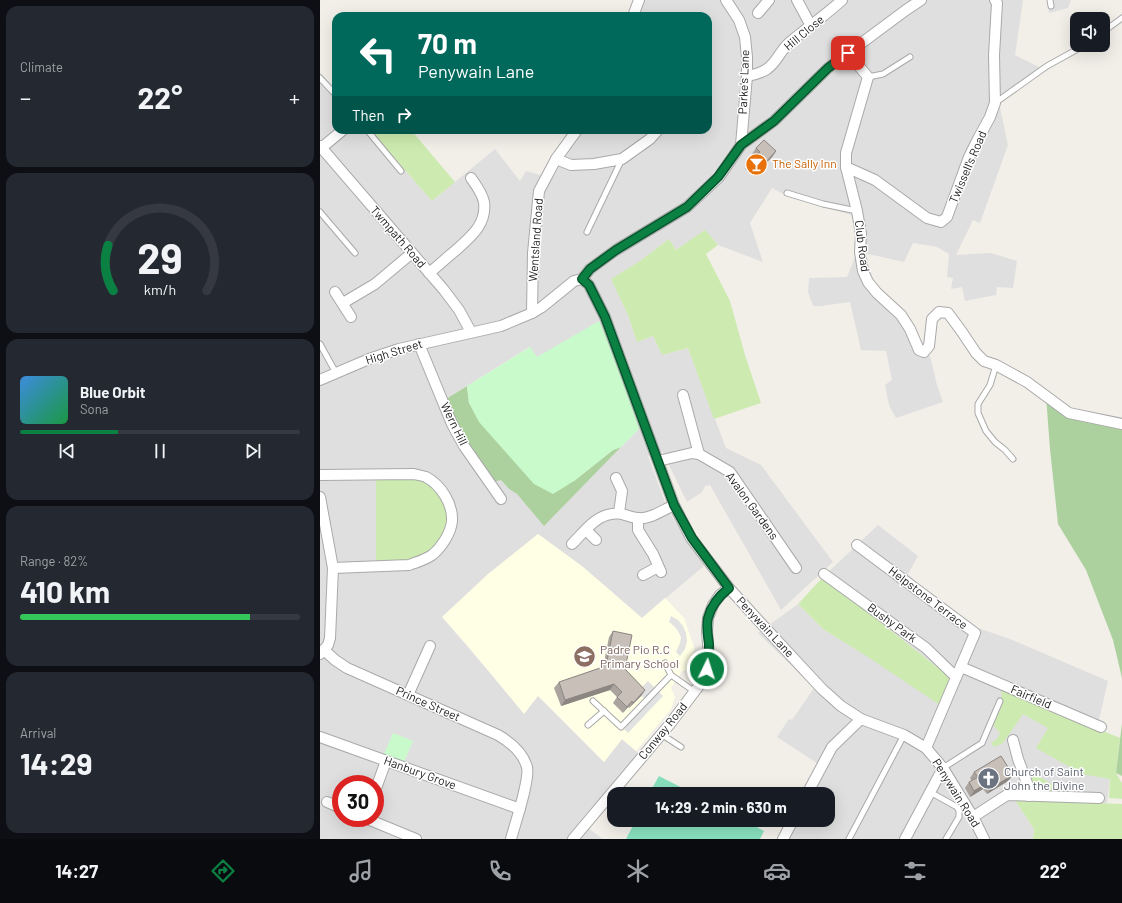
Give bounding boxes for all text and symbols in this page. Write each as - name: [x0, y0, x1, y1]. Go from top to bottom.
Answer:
- street label: Hill Close: [781, 12, 826, 53]
- map controls: [1070, 12, 1110, 52]
- button: sound: [1070, 12, 1110, 52]
- text: 70 m: [418, 26, 477, 60]
- icon: left: [352, 28, 404, 80]
- pin: [831, 36, 865, 70]
- icon: arrive: [837, 42, 859, 64]
- street label: Parke's Lane: [735, 49, 751, 115]
- text: Climate: [20, 59, 63, 75]
- text: Penywain Lane: [418, 60, 534, 82]
- text: 22°: [138, 79, 182, 115]
- text: −: [20, 84, 31, 110]
- text: +: [289, 84, 300, 110]
- icon: right: [393, 104, 415, 126]
- text: Then: [352, 106, 385, 124]
- street label: Twissell's Road: [946, 128, 989, 205]
- bar icon: The Sally Inn: [743, 151, 769, 177]
- place label: The Sally Inn: [772, 156, 837, 170]
- street label: Wentsland Road: [525, 198, 545, 282]
- street label: Twmpath Road: [368, 203, 429, 270]
- street label: Club Road: [853, 219, 873, 273]
- text: 29: [137, 232, 183, 282]
- text: km/h: [144, 280, 176, 297]
- street label: High Street: [363, 336, 424, 366]
- text: Blue Orbit: [80, 383, 145, 401]
- street label: Wern Hill: [439, 400, 471, 447]
- text: Sona: [80, 401, 108, 417]
- icon: previous: [56, 440, 78, 462]
- icon: pause: [149, 440, 171, 462]
- icon: next: [242, 440, 264, 462]
- street label: Avalon Gardens: [724, 469, 782, 542]
- text: Range · 82%: [20, 553, 88, 569]
- street label: Helpstone Terrace: [886, 563, 971, 631]
- text: 410 km: [20, 573, 110, 609]
- street label: Penywain Lane: [734, 593, 797, 659]
- street label: Bushy Park: [865, 600, 920, 645]
- place label: Padre Pio R.C Primary School: [600, 642, 679, 670]
- school or university icon: Padre Pio R.C Primary School: [572, 644, 598, 670]
- position arrow: [686, 648, 728, 690]
- street label: Fairfield: [1009, 681, 1054, 711]
- street label: Prince Street: [394, 683, 463, 723]
- street label: Conway Road: [635, 699, 689, 762]
- text: Arrival: [20, 725, 56, 741]
- text: 14:29: [20, 745, 92, 781]
- street label: Hanbury Grove: [382, 752, 458, 792]
- street label: Penywain Road: [930, 756, 984, 829]
- place label: Church of Saint John the Divine: [1004, 764, 1084, 792]
- church icon: Church of Saint John the Divine: [976, 766, 1002, 792]
- speed limit sign: 30: [332, 775, 384, 827]
- text: 14:29 · 2 min · 630 m: [655, 798, 787, 816]
- icon: directions: [209, 857, 237, 885]
- icon: music: [347, 857, 375, 885]
- icon: phone: [486, 857, 514, 885]
- icon: climate: [624, 857, 652, 885]
- icon: car: [763, 857, 791, 885]
- icon: filters: [901, 857, 929, 885]
- text: 14:27: [55, 860, 98, 882]
- text: 22°: [1040, 860, 1067, 882]

